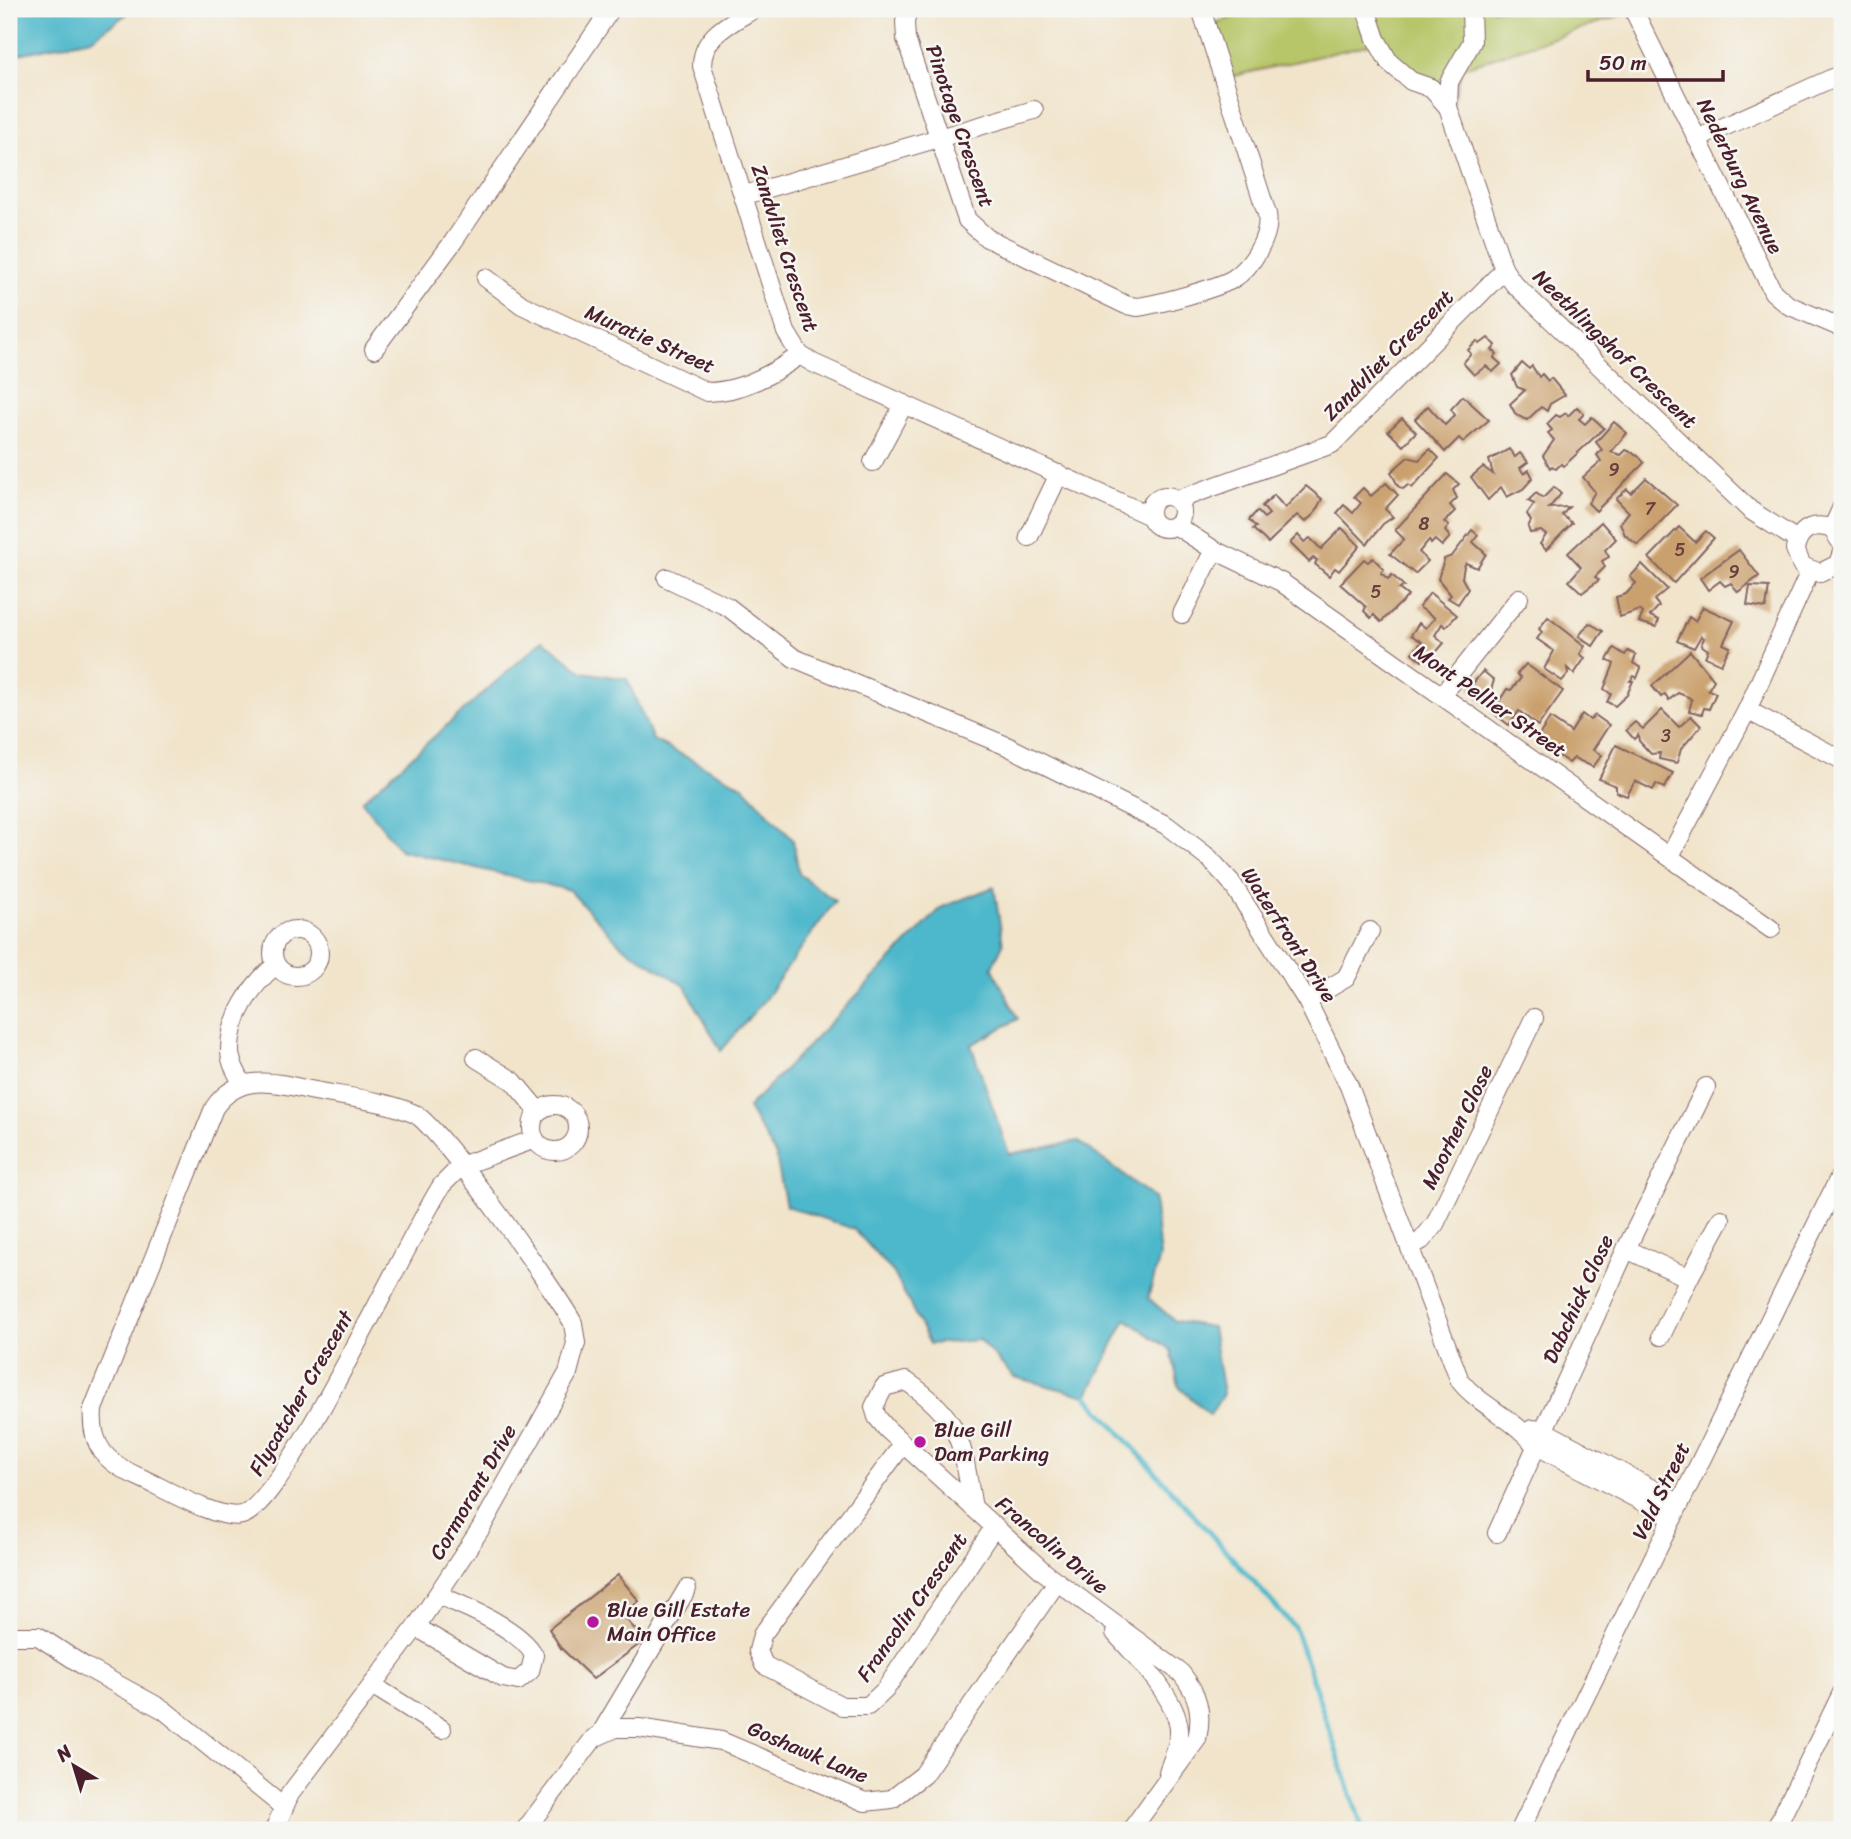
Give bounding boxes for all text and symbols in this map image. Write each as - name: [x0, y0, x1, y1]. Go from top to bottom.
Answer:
- scale bar: [1588, 38, 1723, 82]
- street label: Pinotage Crescent: [914, 39, 1006, 213]
- text: 50 m: [1599, 44, 1647, 82]
- street label: Nederburg Avenue: [1686, 91, 1794, 261]
- street label: Zandvliet Crescent: [740, 159, 830, 337]
- street label: Neethlingshof Crescent: [1523, 260, 1707, 438]
- street label: Zandvliet Crescent: [1313, 280, 1463, 430]
- street label: Muratie Street: [579, 293, 721, 385]
- house number: 9: [1608, 454, 1620, 486]
- house number: 7: [1645, 493, 1657, 525]
- house number: 8: [1419, 508, 1430, 540]
- house number: 5: [1675, 534, 1686, 566]
- house number: 9: [1728, 556, 1740, 588]
- house number: 5: [1371, 576, 1382, 608]
- street label: Mont Pellier Street: [1405, 634, 1575, 768]
- house number: 3: [1661, 720, 1671, 752]
- street label: Waterfront Drive: [1231, 859, 1348, 1011]
- street label: Moorhen Close: [1410, 1058, 1504, 1196]
- street label: Dabchick Close: [1531, 1228, 1625, 1370]
- street label: Flycatcher Crescent: [238, 1301, 365, 1483]
- place label: Blue Gill Dam Parking: [934, 1411, 1049, 1473]
- street label: Cormorant Drive: [419, 1417, 528, 1567]
- marker: Blue Gill Dam Parking: [912, 1434, 928, 1450]
- street label: Veld Street: [1621, 1435, 1701, 1547]
- street label: Francolin Drive: [986, 1486, 1118, 1604]
- street label: Francolin Crescent: [846, 1524, 978, 1690]
- place label: Blue Gill Estate Main Office: [607, 1591, 751, 1653]
- marker: Blue Gill Estate Main Office: [585, 1614, 601, 1630]
- street label: Goshawk Lane: [741, 1709, 875, 1795]
- north arrow: [38, 1730, 108, 1800]
- text: N: [48, 1735, 80, 1771]

